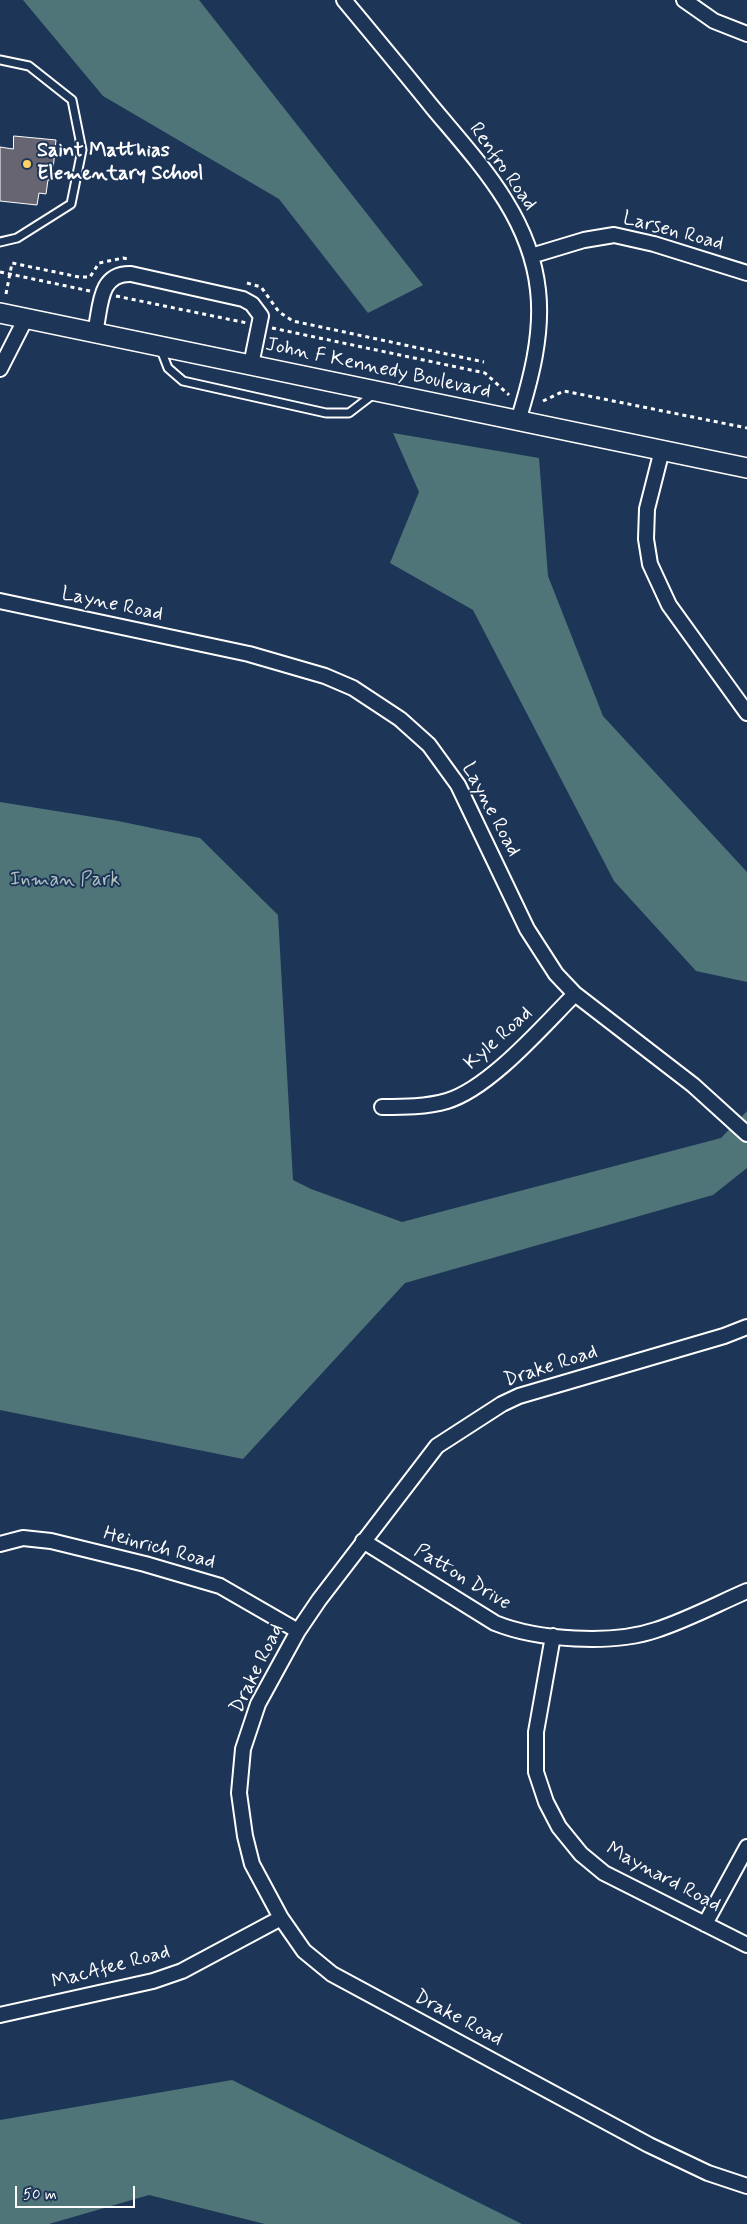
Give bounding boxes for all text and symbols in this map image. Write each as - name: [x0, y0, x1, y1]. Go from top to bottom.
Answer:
- street label: Renfro Road: [463, 118, 541, 216]
- place label: Saint Matthias Elementary School: [37, 140, 203, 187]
- marker: Saint Matthias Elementary School: [21, 158, 33, 170]
- street label: Larsen Road: [620, 207, 726, 257]
- street label: John F Kennedy Boulevard: [263, 333, 493, 405]
- street label: Layne Road: [59, 583, 165, 627]
- street label: Layne Road: [455, 759, 525, 861]
- park label: Inman Park: [10, 869, 120, 893]
- street label: Kyle Road: [460, 1002, 538, 1076]
- street label: Drake Road: [501, 1341, 601, 1393]
- street label: Heinrich Road: [100, 1523, 218, 1575]
- street label: Patton Drive: [409, 1540, 515, 1616]
- street label: Drake Road: [226, 1620, 290, 1718]
- street label: Maynard Road: [602, 1838, 724, 1918]
- street label: MacAfee Road: [49, 1941, 173, 1995]
- street label: Drake Road: [410, 1986, 506, 2052]
- scale bar: [18, 2176, 138, 2208]
- text: 50 m: [23, 2185, 57, 2205]

